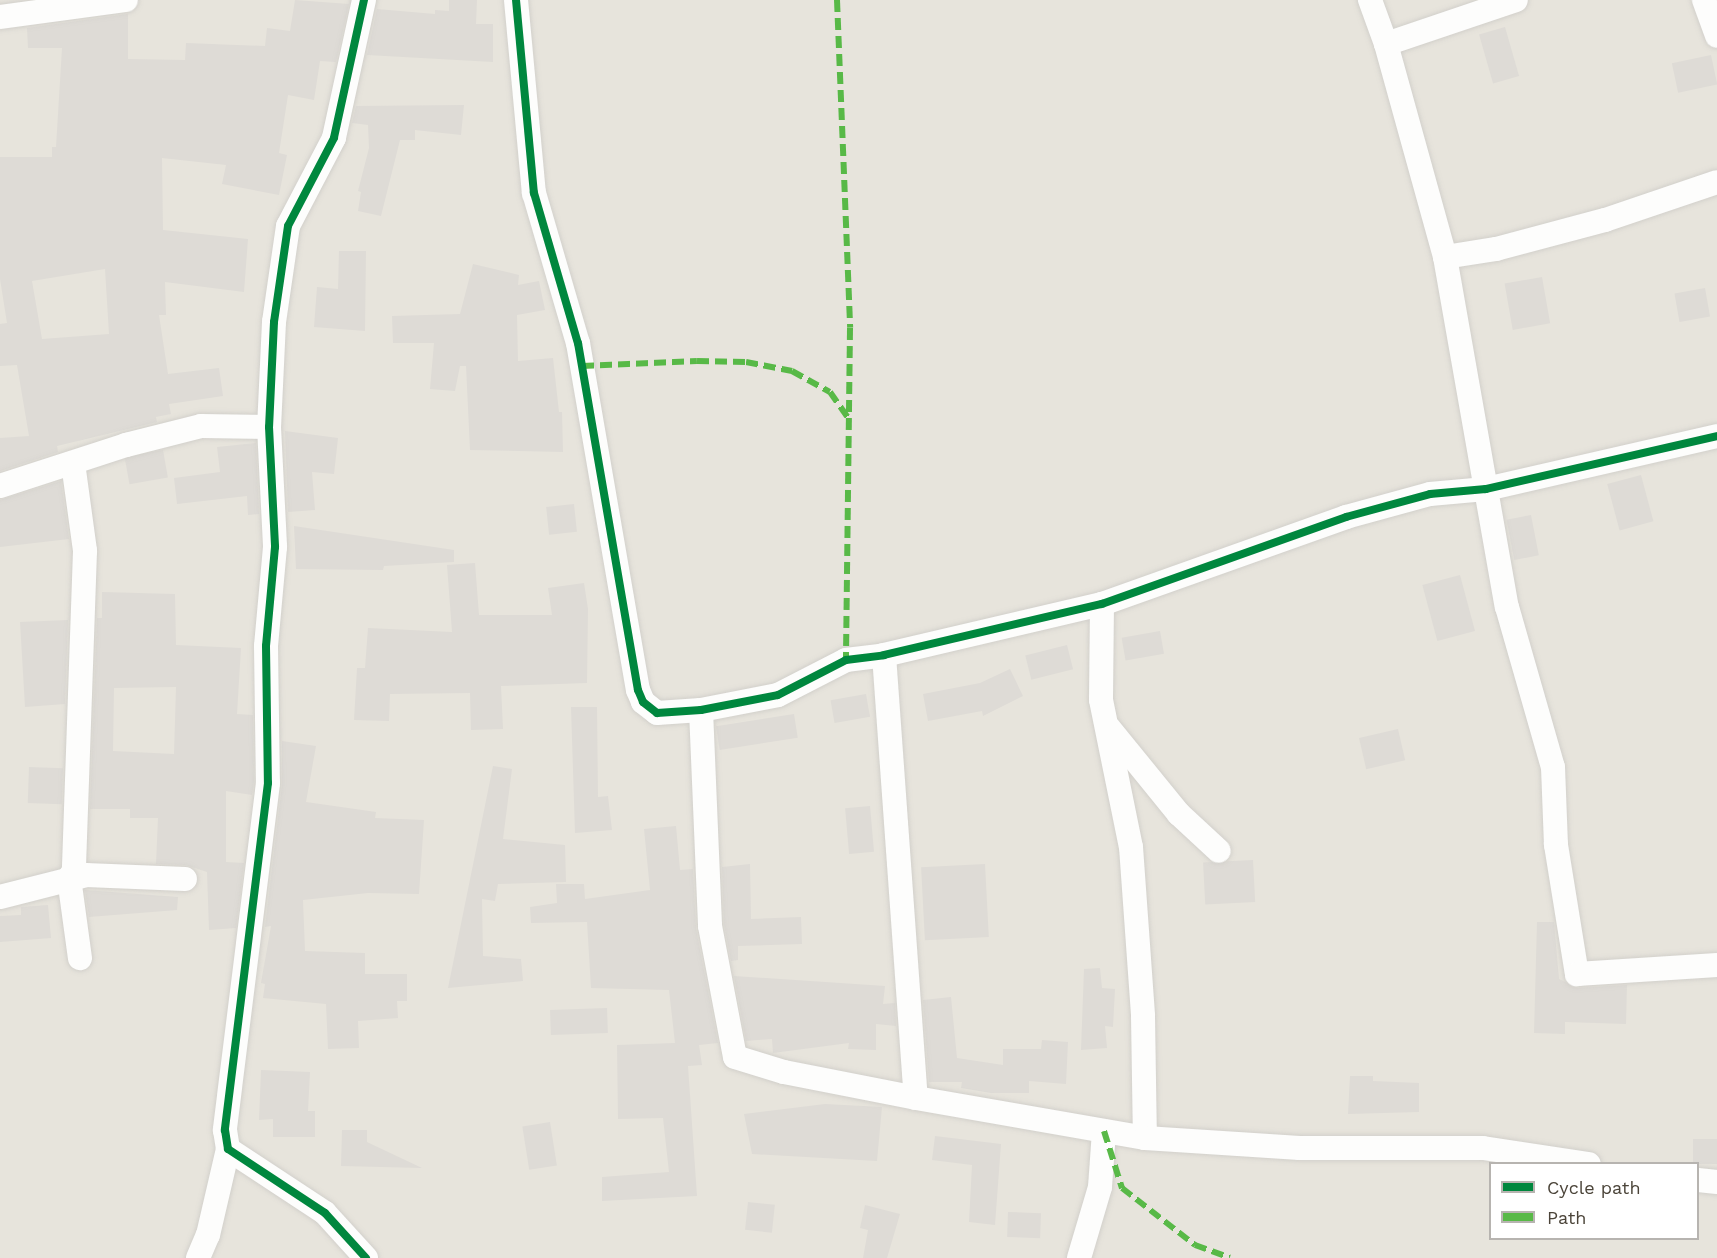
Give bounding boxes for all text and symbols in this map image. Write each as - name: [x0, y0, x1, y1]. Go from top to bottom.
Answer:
- legend: [1489, 1162, 1699, 1240]
- text: Cycle path: [1547, 1177, 1641, 1198]
- text: Path: [1547, 1207, 1587, 1228]

